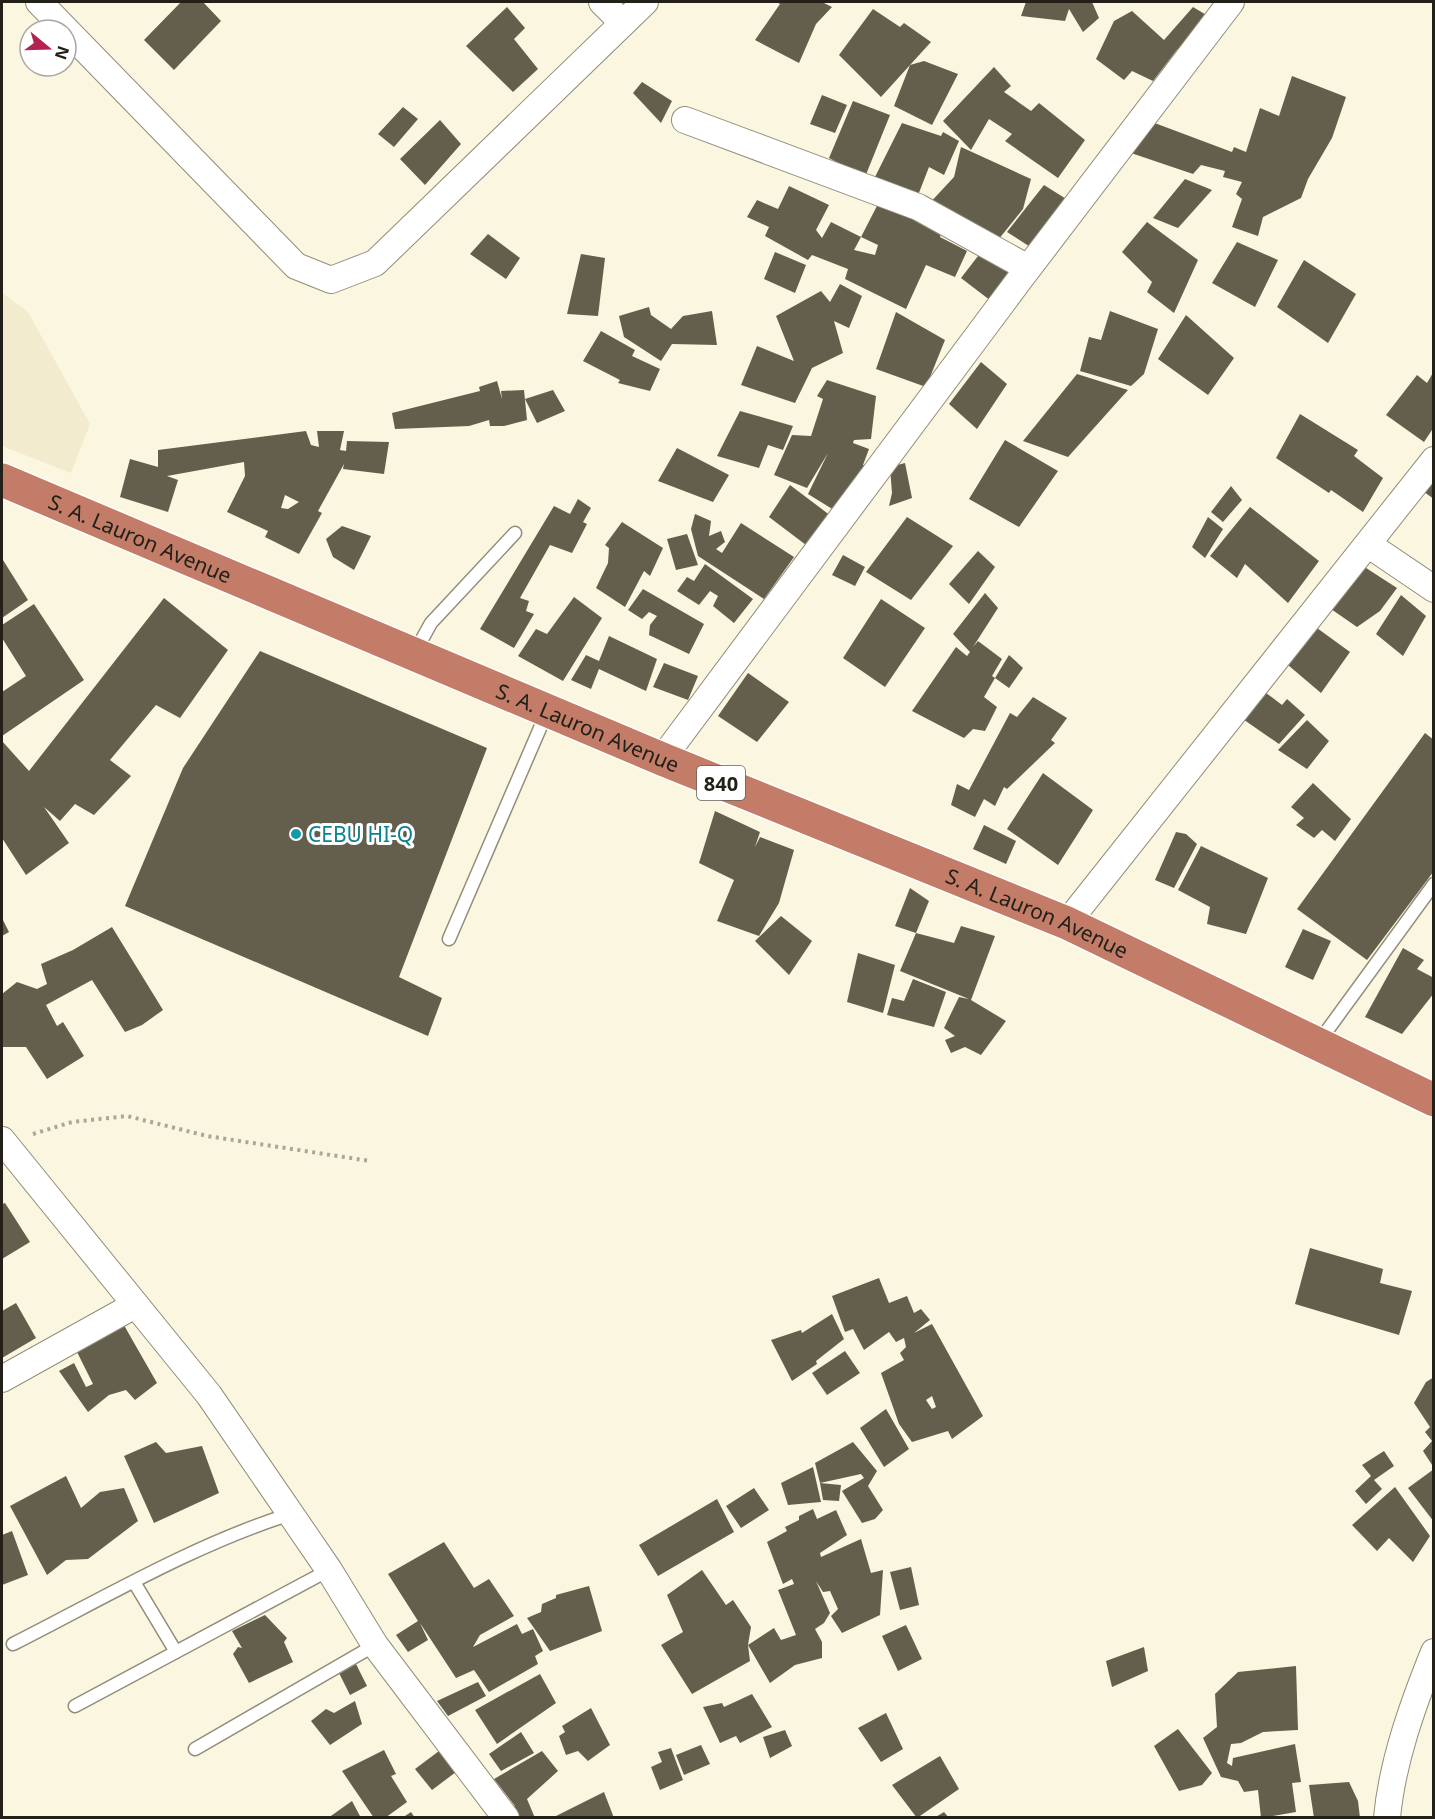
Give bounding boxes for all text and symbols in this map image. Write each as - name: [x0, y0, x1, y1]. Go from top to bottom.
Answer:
- north arrow: [18, 18, 78, 78]
- text: N: [50, 43, 75, 63]
- street label: S. A. Lauron Avenue: [44, 487, 236, 589]
- street label: S. A. Lauron Avenue: [492, 677, 684, 779]
- road number: 840: [697, 766, 745, 800]
- place label: CEBU HI-Q: [308, 820, 413, 848]
- marker: CEBU HI-Q: [289, 827, 303, 841]
- street label: S. A. Lauron Avenue: [942, 861, 1133, 965]

